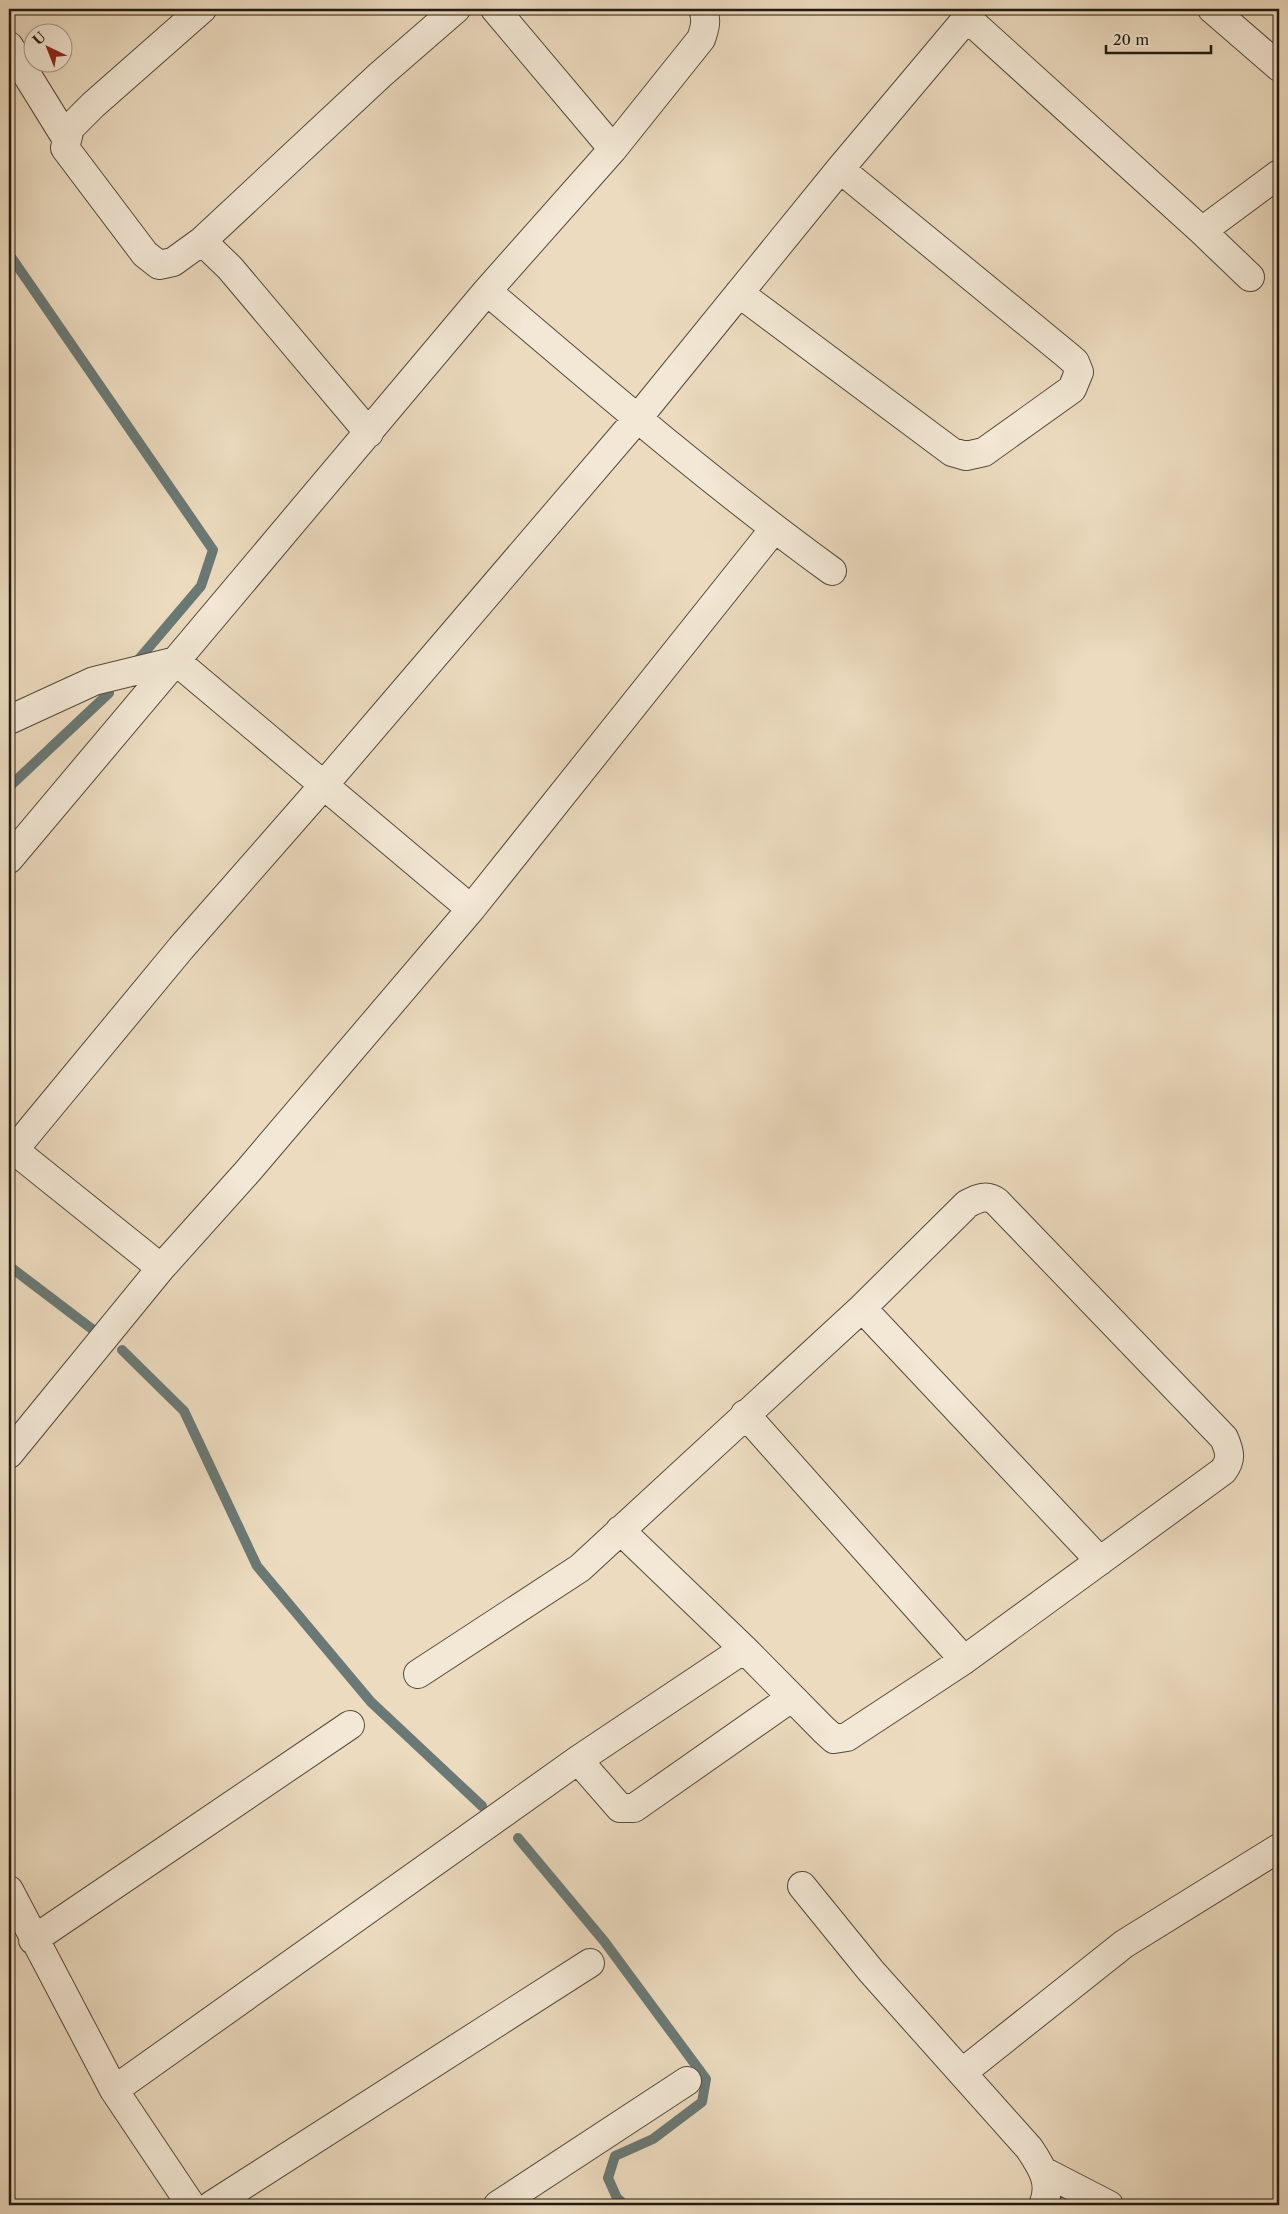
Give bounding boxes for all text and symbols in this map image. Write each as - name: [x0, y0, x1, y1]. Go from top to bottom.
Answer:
- north arrow: [22, 22, 72, 72]
- scale bar: [1106, 22, 1210, 54]
- text: U: [29, 28, 50, 49]
- text: 20 m: [1113, 30, 1149, 49]

